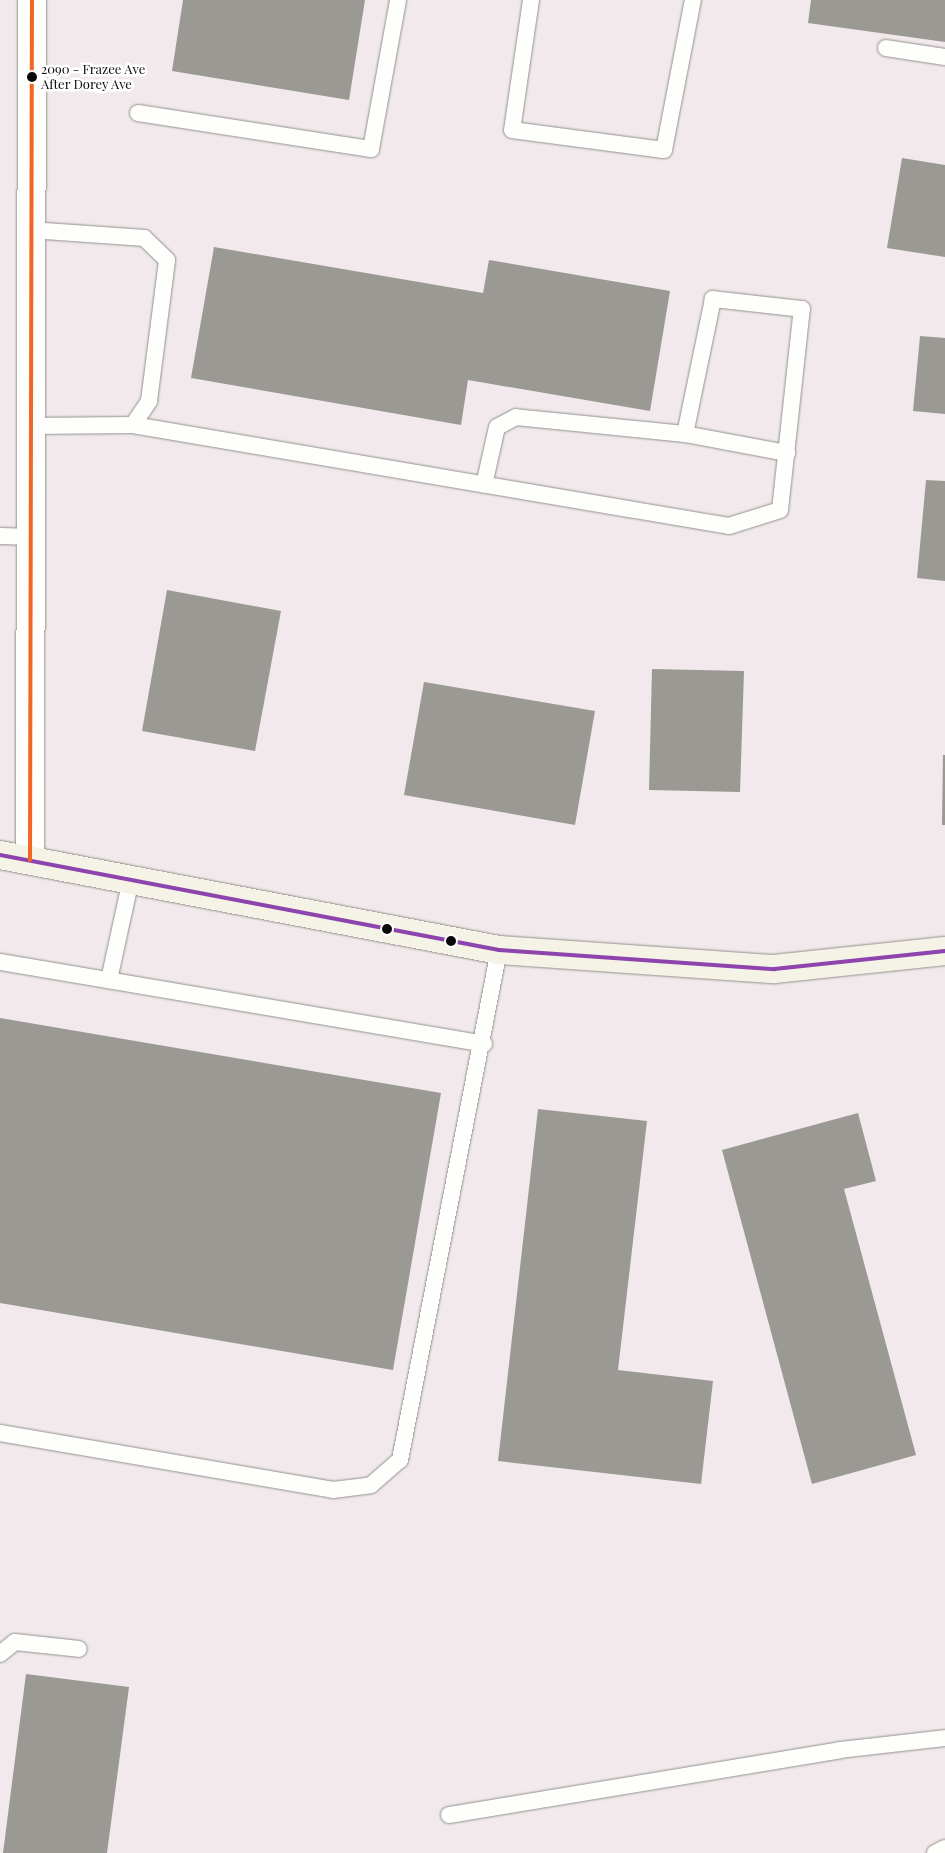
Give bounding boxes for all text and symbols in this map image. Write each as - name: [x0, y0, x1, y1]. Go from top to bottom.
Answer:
- place label: 2090 - Frazee Ave After Dorey Ave: [41, 62, 146, 93]
- marker: 2090 - Frazee Ave After Dorey Ave: [27, 72, 37, 82]
- unlabelled marker: [382, 924, 392, 934]
- unlabelled marker: [446, 936, 456, 946]

